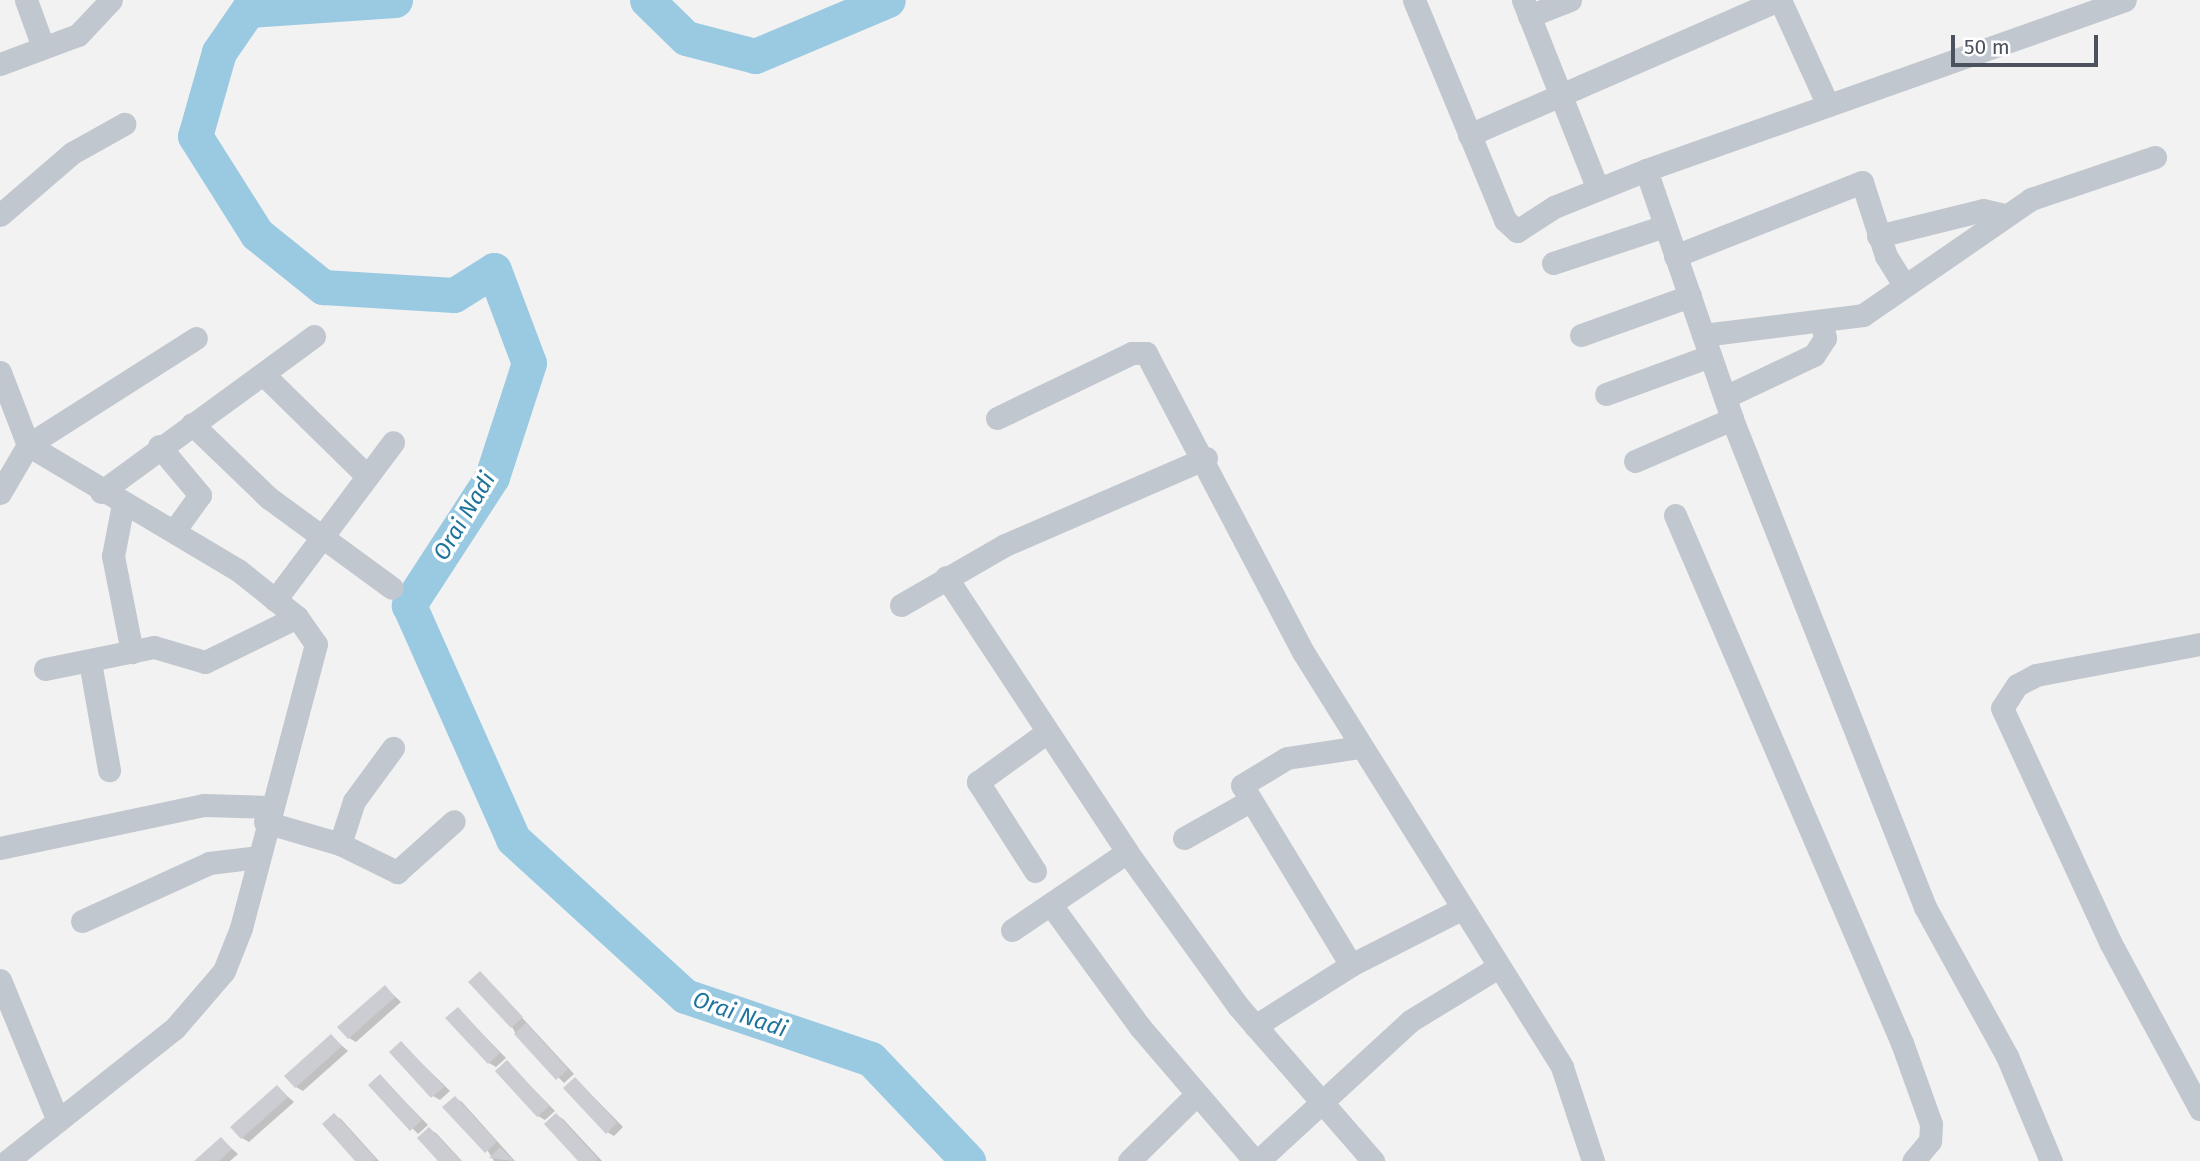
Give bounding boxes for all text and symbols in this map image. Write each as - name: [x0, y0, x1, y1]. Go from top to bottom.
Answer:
- scale bar: [1955, 21, 2102, 65]
- text: 50 m: [1964, 34, 2010, 60]
- water label: Orai Nadi: [427, 467, 501, 565]
- water label: Orai Nadi: [689, 985, 791, 1043]

